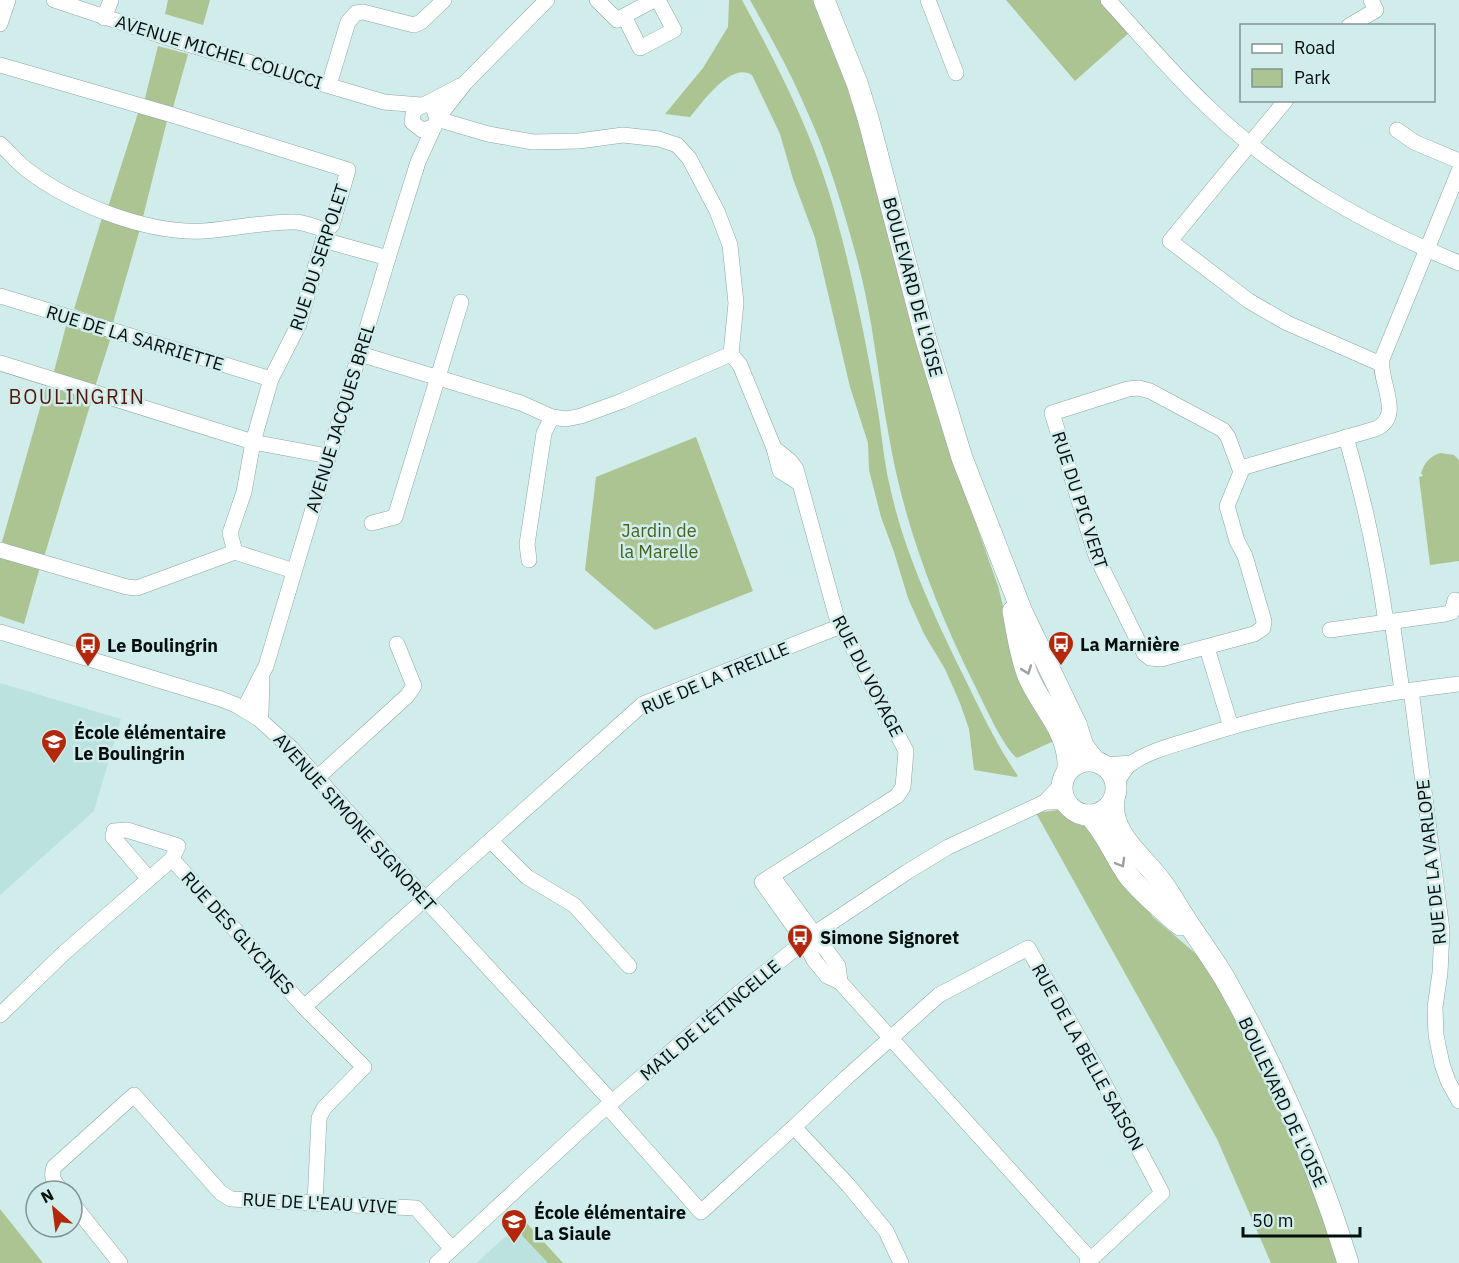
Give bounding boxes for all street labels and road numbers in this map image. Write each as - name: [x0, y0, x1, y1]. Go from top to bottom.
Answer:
- street label: AVENUE MICHEL COLUCCI: [113, 10, 325, 94]
- street label: RUE DU SERPOLET: [284, 181, 354, 333]
- street label: BOULEVARD DE L'OISE: [878, 195, 948, 379]
- street label: RUE DE LA SARRIETTE: [43, 300, 227, 376]
- street label: AVENUE JACQUES BREL: [300, 321, 380, 515]
- street label: RUE DU PIC VERT: [1047, 428, 1113, 572]
- street label: RUE DU VOYAGE: [827, 611, 909, 741]
- street label: RUE DE LA TREILLE: [638, 636, 792, 720]
- street label: AVENUE SIMONE SIGNORET: [269, 728, 441, 916]
- street label: RUE DE LA VARLOPE: [1411, 778, 1451, 946]
- street label: RUE DES GLYCINES: [177, 867, 299, 999]
- street label: MAIL DE L'ÉTINCELLE: [635, 955, 785, 1085]
- street label: RUE DE LA BELLE SAISON: [1027, 959, 1149, 1155]
- street label: BOULEVARD DE L'OISE: [1233, 1013, 1333, 1191]
- street label: RUE DE L'EAU VIVE: [242, 1187, 398, 1219]

